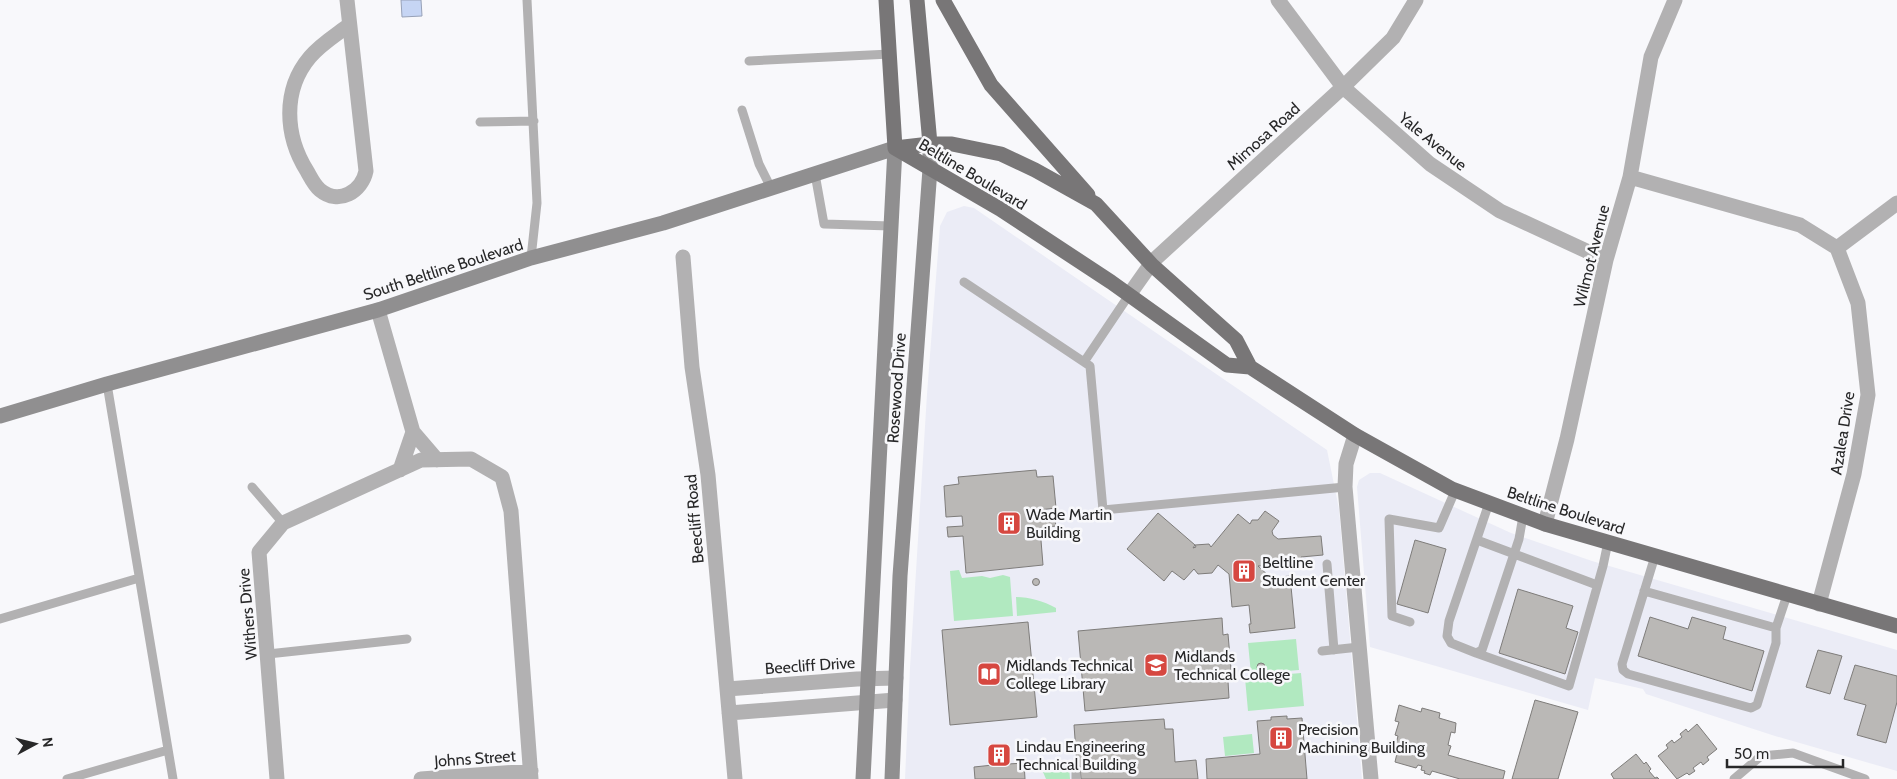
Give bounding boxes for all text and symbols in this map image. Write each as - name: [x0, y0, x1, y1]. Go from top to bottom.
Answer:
- street label: Mimosa Road: [1223, 99, 1304, 174]
- street label: Yale Avenue: [1394, 108, 1470, 175]
- street label: Beltline Boulevard: [915, 135, 1030, 214]
- street label: Wilmot Avenue: [1570, 203, 1613, 309]
- street label: South Beltline Boulevard: [361, 235, 525, 304]
- street label: Rosewood Drive: [883, 332, 910, 444]
- street label: Azalea Drive: [1827, 390, 1858, 476]
- street label: Beecliff Road: [681, 474, 708, 564]
- street label: Beltline Boulevard: [1505, 483, 1627, 538]
- place label: Wade Martin Building: [1026, 505, 1112, 542]
- building icon: Wade Martin Building: [996, 510, 1022, 536]
- place label: Beltline Student Center: [1262, 553, 1366, 590]
- building icon: Beltline Student Center: [1231, 558, 1257, 584]
- street label: Withers Drive: [234, 567, 261, 661]
- place label: Midlands Technical College: [1174, 647, 1290, 684]
- school or university icon: Midlands Technical College: [1143, 652, 1169, 678]
- street label: Beecliff Drive: [764, 653, 856, 678]
- place label: Midlands Technical College Library: [1006, 656, 1133, 693]
- library icon: Midlands Technical College Library: [976, 661, 1002, 687]
- north arrow: [10, 719, 60, 769]
- place label: Precision Machining Building: [1298, 720, 1426, 757]
- building icon: Precision Machining Building: [1268, 725, 1294, 751]
- text: N: [38, 736, 57, 748]
- scale bar: [1727, 736, 1843, 768]
- place label: Lindau Engineering Technical Building: [1016, 737, 1146, 774]
- building icon: Lindau Engineering Technical Building: [986, 742, 1012, 768]
- text: 50 m: [1734, 745, 1769, 763]
- street label: Johns Street: [433, 746, 517, 771]

